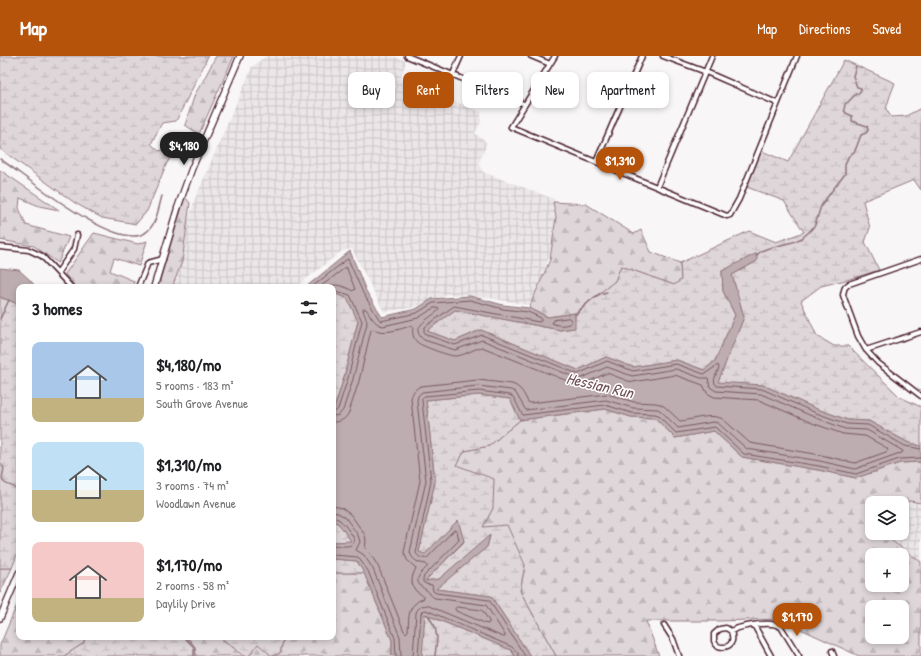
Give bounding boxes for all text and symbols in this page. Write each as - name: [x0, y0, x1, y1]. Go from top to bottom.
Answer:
- text: Map: [20, 15, 47, 41]
- text: Map: [757, 19, 777, 38]
- text: Directions: [799, 19, 850, 38]
- text: Saved: [872, 19, 901, 38]
- chip: Buy: [348, 72, 395, 108]
- chip: Rent: [403, 72, 454, 108]
- chip: Filters: [462, 72, 523, 108]
- chip: New: [531, 72, 579, 108]
- chip: Apartment: [587, 72, 669, 108]
- pin: $4,180: [151, 132, 217, 166]
- text: $4,180: [169, 136, 199, 154]
- pin: $1,310: [587, 147, 653, 181]
- text: $1,310: [605, 151, 635, 169]
- text: 3 homes: [32, 297, 82, 320]
- icon: filters: [298, 297, 320, 319]
- text: $4,180/mo: [156, 353, 221, 376]
- icon: home: [64, 358, 112, 406]
- water label: Hessian Run: [564, 367, 637, 404]
- text: 5 rooms · 183 m²: [156, 376, 233, 394]
- text: South Grove Avenue: [156, 394, 248, 412]
- text: $1,310/mo: [156, 453, 221, 476]
- icon: home: [64, 458, 112, 506]
- text: 3 rooms · 74 m²: [156, 476, 229, 494]
- text: Woodlawn Avenue: [156, 494, 236, 512]
- map controls: [865, 496, 909, 644]
- button: layers: [865, 496, 909, 540]
- button: +: [865, 548, 909, 592]
- text: $1,170/mo: [156, 553, 222, 576]
- icon: home: [64, 558, 112, 606]
- text: 2 rooms · 58 m²: [156, 576, 229, 594]
- text: Daylily Drive: [156, 594, 216, 612]
- button: −: [865, 600, 909, 644]
- pin: $1,170: [764, 603, 830, 637]
- text: $1,170: [782, 607, 812, 625]

